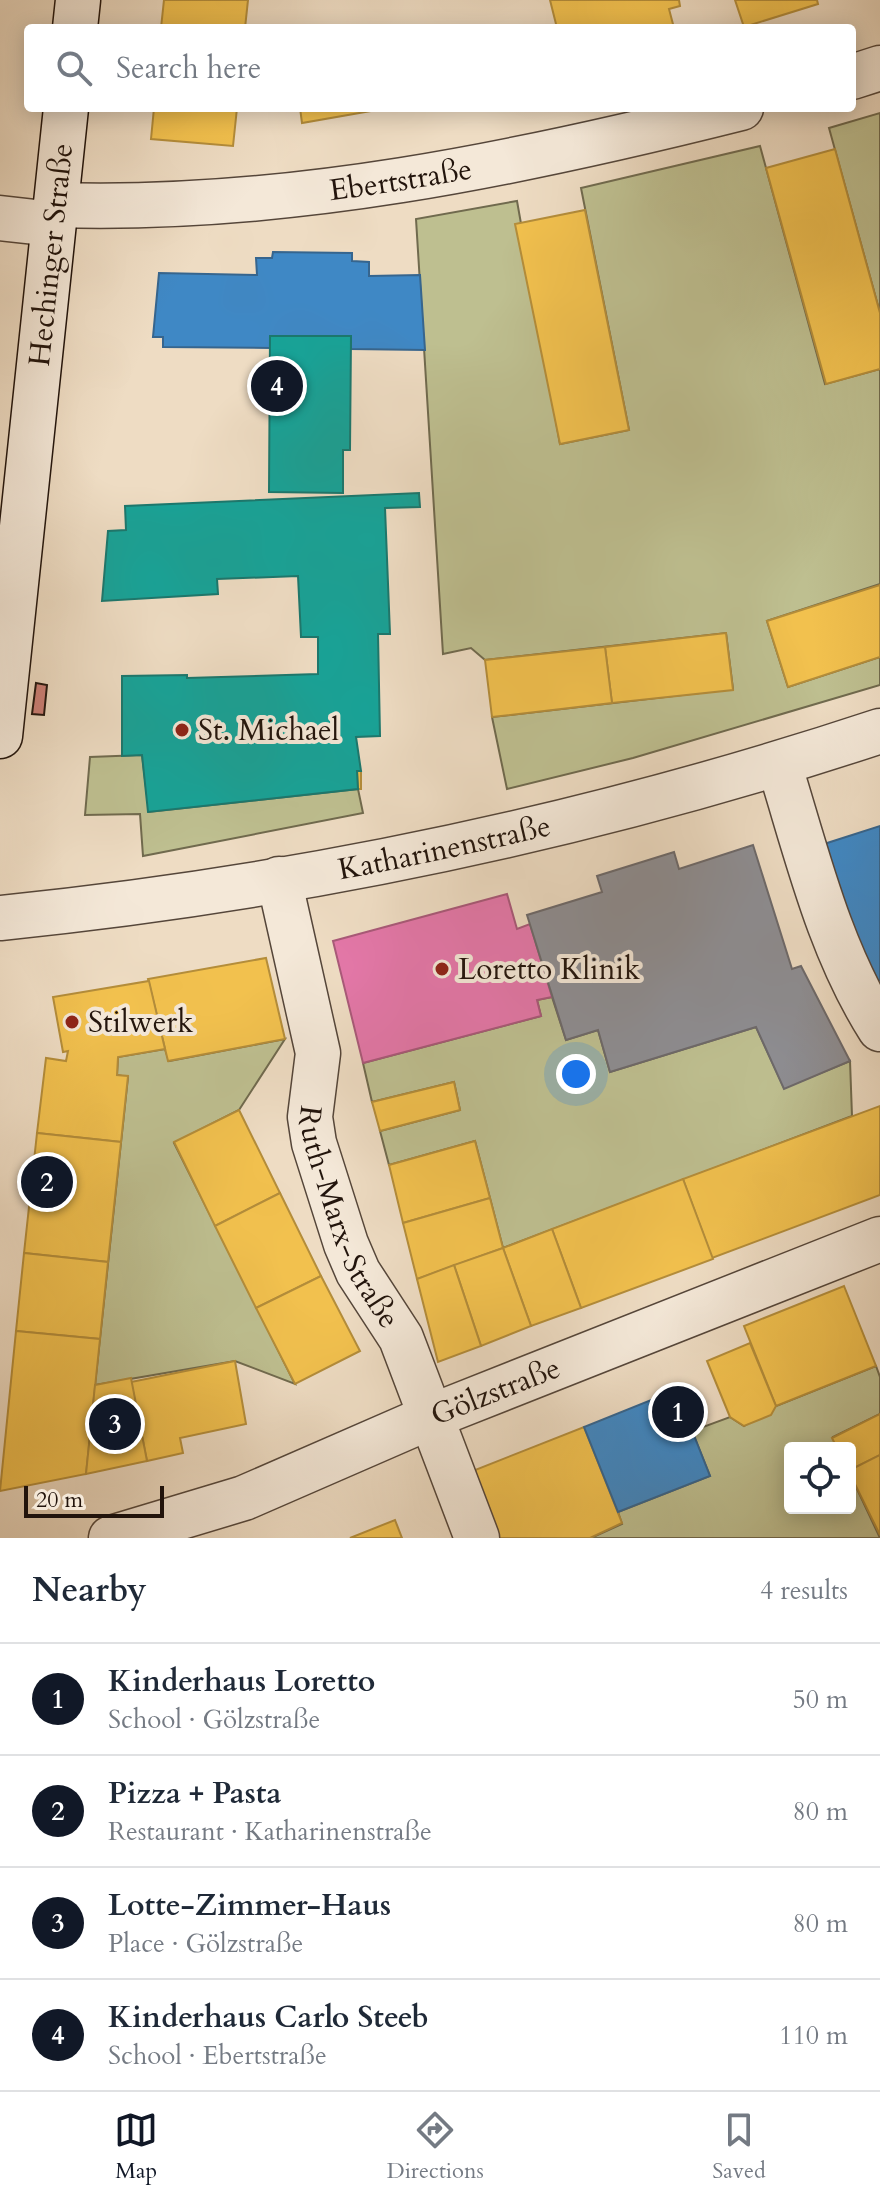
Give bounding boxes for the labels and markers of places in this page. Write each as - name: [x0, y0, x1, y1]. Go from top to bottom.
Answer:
- pin: 4: [251, 356, 303, 416]
- place label: St. Michael: [198, 710, 340, 751]
- marker: St. Michael: [173, 721, 191, 739]
- place label: Loretto Klinik: [458, 949, 640, 990]
- marker: Loretto Klinik: [433, 960, 451, 978]
- place label: Stilwerk: [88, 1002, 193, 1043]
- marker: Stilwerk: [63, 1013, 81, 1031]
- pin: 2: [21, 1152, 73, 1212]
- pin: 1: [652, 1382, 704, 1442]
- pin: 3: [89, 1394, 141, 1454]

